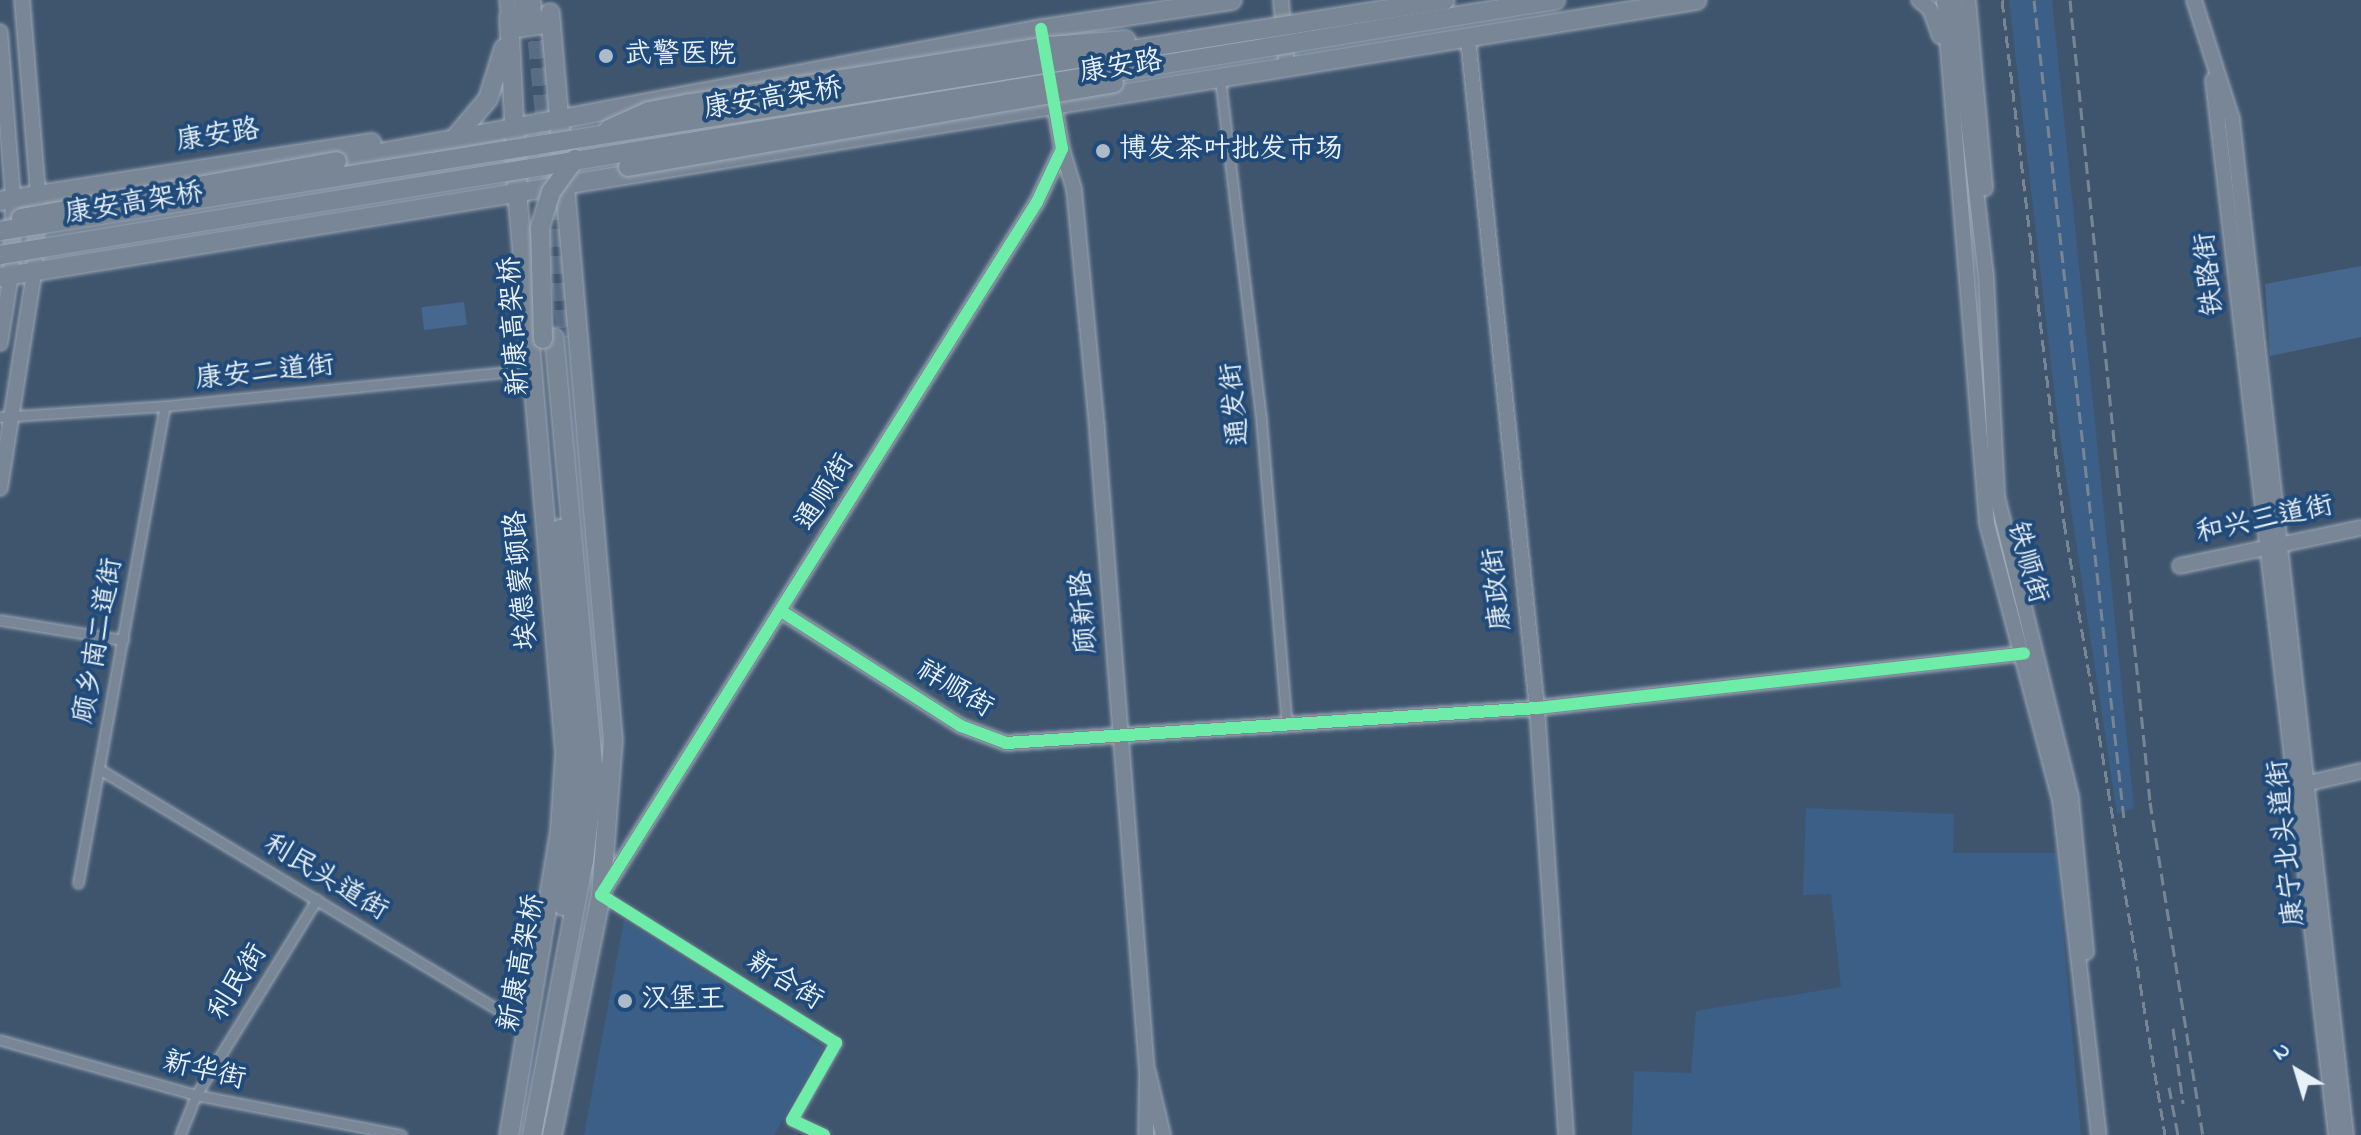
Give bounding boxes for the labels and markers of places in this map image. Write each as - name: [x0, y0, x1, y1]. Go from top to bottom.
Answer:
- place label: 武警医院: [624, 39, 736, 73]
- marker: 武警医院: [595, 45, 617, 67]
- place label: 博发茶叶批发市场: [1119, 134, 1343, 168]
- marker: 博发茶叶批发市场: [1094, 142, 1112, 160]
- place label: 汉堡王: [641, 984, 725, 1018]
- marker: 汉堡王: [616, 992, 634, 1010]

